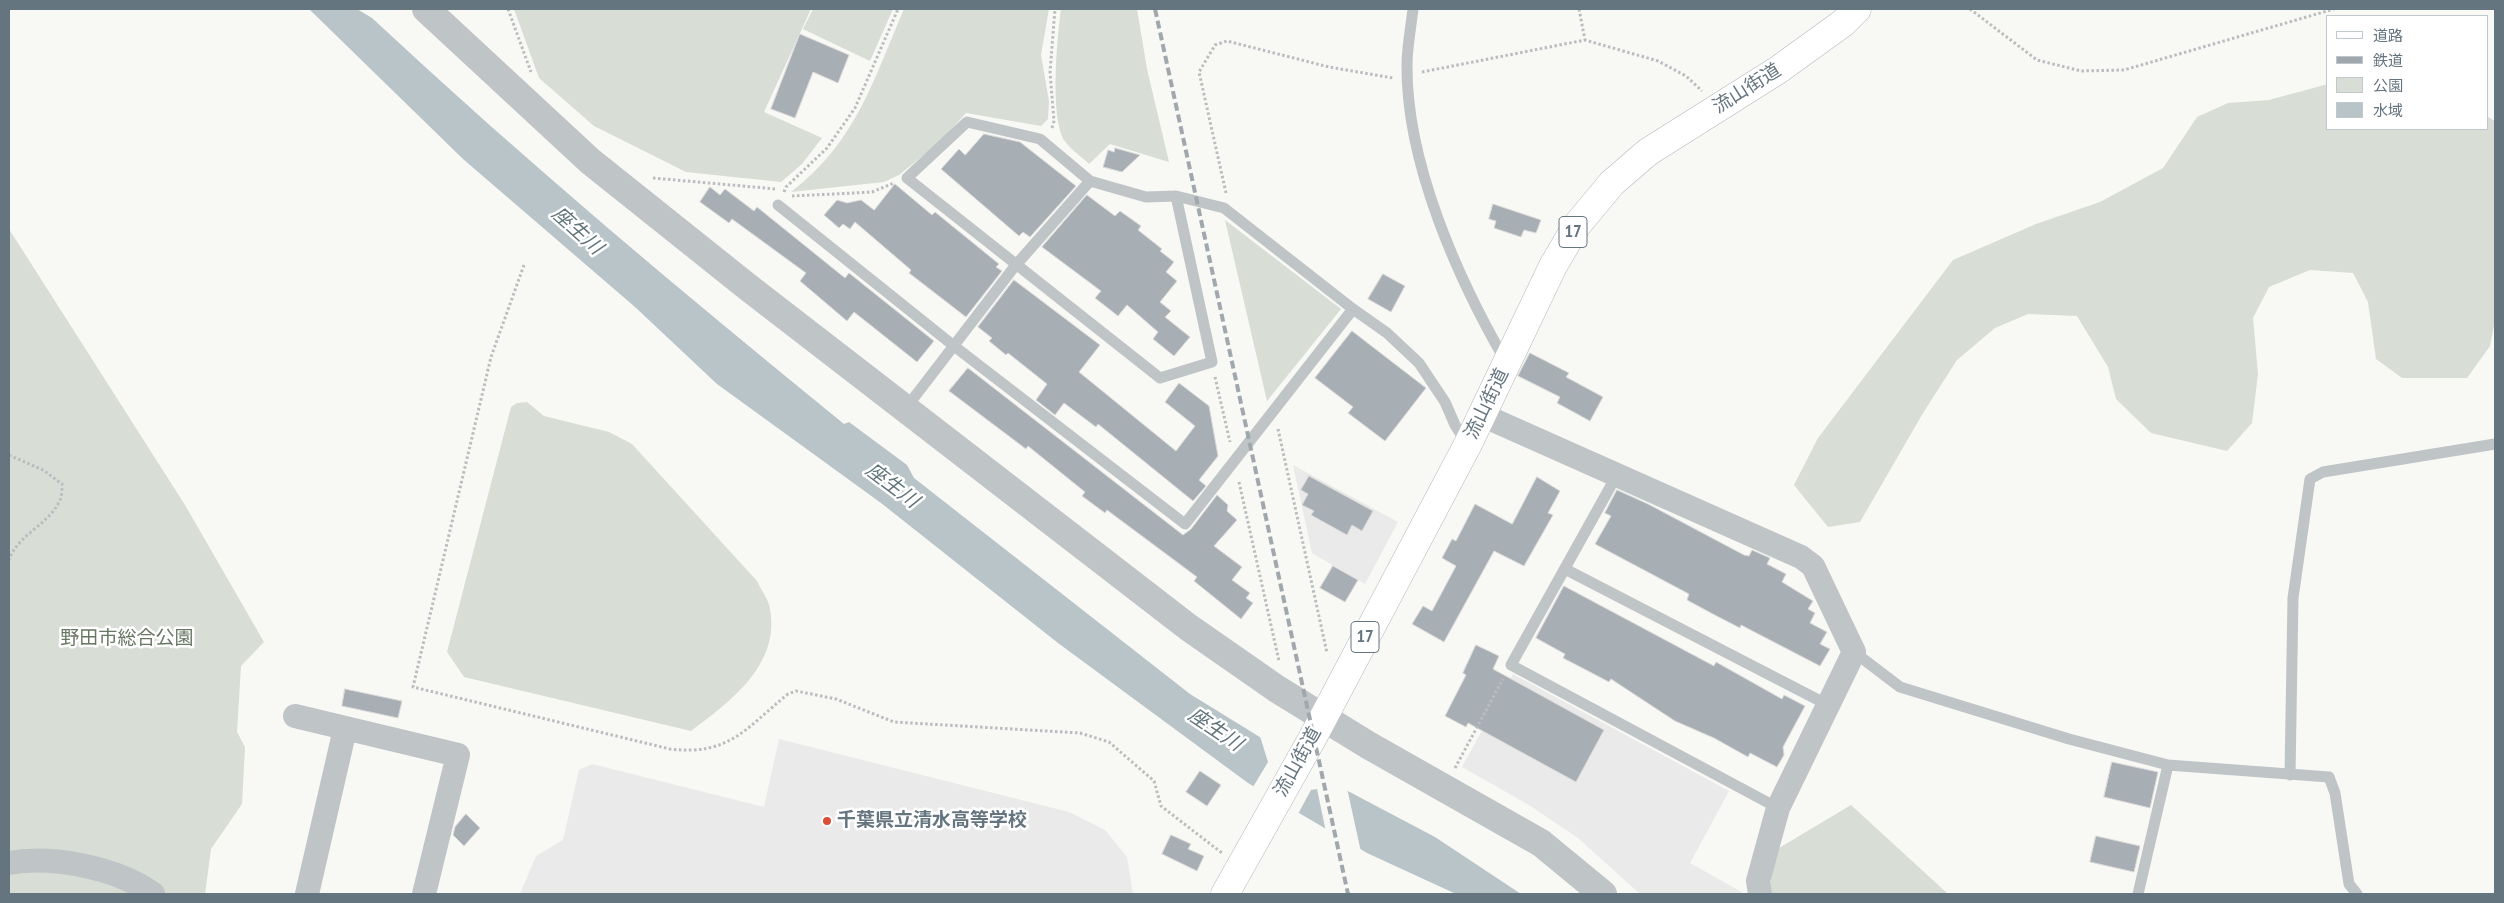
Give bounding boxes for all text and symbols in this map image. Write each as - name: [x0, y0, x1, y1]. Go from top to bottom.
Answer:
- legend: [2326, 15, 2489, 130]
- text: 道路: [2373, 26, 2403, 45]
- text: 鉄道: [2373, 51, 2403, 70]
- street label: 流山街道: [1709, 59, 1785, 119]
- text: 公園: [2373, 76, 2403, 95]
- text: 水域: [2373, 101, 2403, 120]
- water label: 座生川: [547, 202, 607, 260]
- road number: 17: [1559, 216, 1587, 248]
- street label: 流山街道: [1460, 365, 1514, 443]
- water label: 座生川: [861, 458, 923, 514]
- road number: 17: [1351, 622, 1379, 652]
- park label: 野田市総合公園: [61, 628, 193, 650]
- water label: 座生川: [1183, 703, 1247, 757]
- street label: 流山街道: [1270, 723, 1326, 801]
- place label: 千葉県立清水高等学校: [837, 810, 1027, 832]
- marker: 千葉県立清水高等学校: [821, 815, 833, 827]

